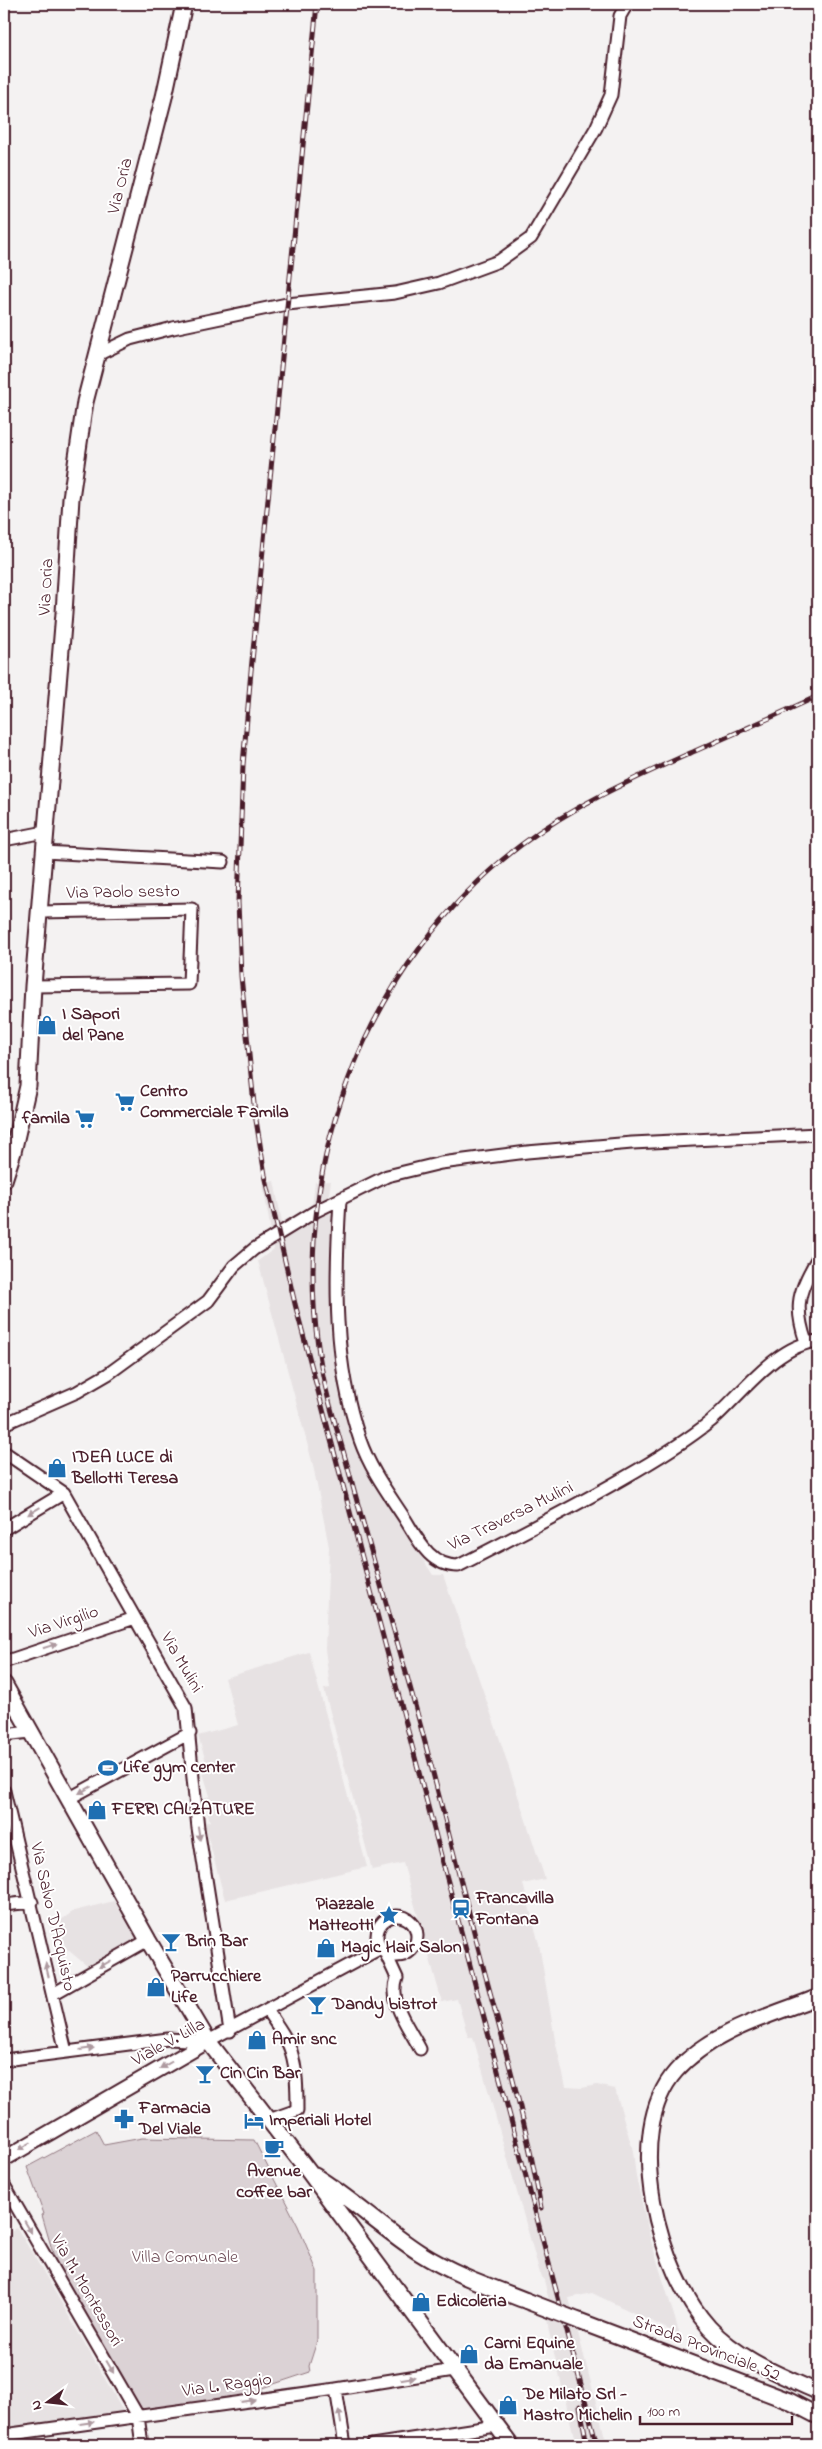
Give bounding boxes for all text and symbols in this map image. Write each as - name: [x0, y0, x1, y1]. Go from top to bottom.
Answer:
- street label: Via Oria: [101, 155, 141, 218]
- street label: Via Oria: [32, 558, 61, 617]
- street label: Via Paolo sesto: [65, 879, 180, 907]
- place label: I Sapori del Pane: [62, 1002, 125, 1049]
- shop icon: I Sapori del Pane: [36, 1014, 58, 1036]
- place label: Centro Commerciale Famila: [140, 1079, 289, 1126]
- supermarket icon: Centro Commerciale Famila: [114, 1091, 136, 1113]
- place label: famila: [21, 1106, 70, 1132]
- supermarket icon: famila: [74, 1108, 96, 1130]
- place label: IDEA LUCE di Bellotti Teresa: [71, 1445, 179, 1492]
- shop icon: IDEA LUCE di Bellotti Teresa: [46, 1457, 68, 1479]
- street label: Via Traversa Mulini: [443, 1475, 578, 1559]
- one-way arrow: [27, 1507, 40, 1516]
- street label: Via Virgilio: [25, 1600, 103, 1648]
- street label: Via Mulini: [153, 1627, 209, 1698]
- one-way arrow: [43, 1642, 58, 1650]
- place label: Life gym center: [123, 1755, 235, 1782]
- sports icon: Life gym center: [97, 1757, 119, 1779]
- one-way arrow: [79, 1785, 92, 1794]
- place label: FERRI CALZATURE: [111, 1797, 255, 1823]
- shop icon: FERRI CALZATURE: [86, 1799, 108, 1821]
- one-way arrow: [195, 1826, 203, 1842]
- street label: Via Salvo D'Acquisto: [22, 1839, 82, 1994]
- place label: Francavilla Fontana: [475, 1886, 554, 1933]
- place label: Piazzale Matteotti: [308, 1892, 375, 1939]
- station icon: Francavilla Fontana: [450, 1898, 472, 1920]
- place icon: Piazzale Matteotti: [378, 1904, 400, 1926]
- place label: Brin Bar: [185, 1929, 248, 1955]
- bar icon: Brin Bar: [160, 1931, 182, 1953]
- place label: Magic Hair Salon: [341, 1935, 462, 1962]
- shop icon: Magic Hair Salon: [315, 1937, 337, 1959]
- one-way arrow: [98, 1960, 113, 1968]
- one-way arrow: [43, 1962, 51, 1977]
- place label: Parrucchiere Life: [171, 1964, 262, 2011]
- shop icon: Parrucchiere Life: [145, 1976, 167, 1998]
- place label: Dandy bistrot: [331, 1992, 438, 2019]
- bar icon: Dandy bistrot: [306, 1994, 328, 2016]
- street label: Viale V. Lilla: [127, 2012, 210, 2074]
- place label: Amir snc: [272, 2027, 337, 2053]
- shop icon: Amir snc: [246, 2029, 268, 2051]
- one-way arrow: [79, 2045, 95, 2053]
- one-way arrow: [159, 2061, 173, 2070]
- place label: Cin Cin Bar: [220, 2061, 301, 2087]
- bar icon: Cin Cin Bar: [194, 2063, 216, 2085]
- place label: Farmacia Del Viale: [138, 2096, 211, 2143]
- pharmacy icon: Farmacia Del Viale: [113, 2108, 135, 2130]
- place label: Imperiali Hotel: [269, 2108, 371, 2134]
- hotel icon: Imperiali Hotel: [243, 2110, 265, 2132]
- cafe icon: Avenue coffee bar: [263, 2137, 285, 2159]
- one-way arrow: [18, 2142, 32, 2151]
- place label: Avenue coffee bar: [236, 2159, 312, 2206]
- one-way arrow: [24, 2220, 33, 2233]
- street label: Via M. Montessori: [43, 2229, 129, 2352]
- park label: Villa Comunale: [131, 2245, 239, 2271]
- place label: Edicoleria: [436, 2289, 507, 2315]
- shop icon: Edicoleria: [410, 2291, 432, 2313]
- street label: Strada Provinciale 52: [628, 2309, 784, 2389]
- place label: Carni Equine da Emanuale: [484, 2331, 584, 2378]
- shop icon: Carni Equine da Emanuale: [458, 2343, 480, 2365]
- one-way arrow: [105, 2361, 114, 2374]
- street label: Via L. Raggio: [180, 2367, 274, 2406]
- one-way arrow: [401, 2373, 417, 2381]
- north arrow: [22, 2376, 72, 2426]
- place label: De Milato Srl - Mastro Michelin: [522, 2382, 632, 2429]
- shop icon: De Milato Srl - Mastro Michelin: [497, 2394, 519, 2416]
- scale bar: [640, 2394, 792, 2426]
- one-way arrow: [240, 2397, 256, 2405]
- text: N: [26, 2398, 48, 2412]
- text: 100 m: [647, 2401, 680, 2423]
- one-way arrow: [336, 2409, 344, 2425]
- one-way arrow: [79, 2419, 95, 2427]

